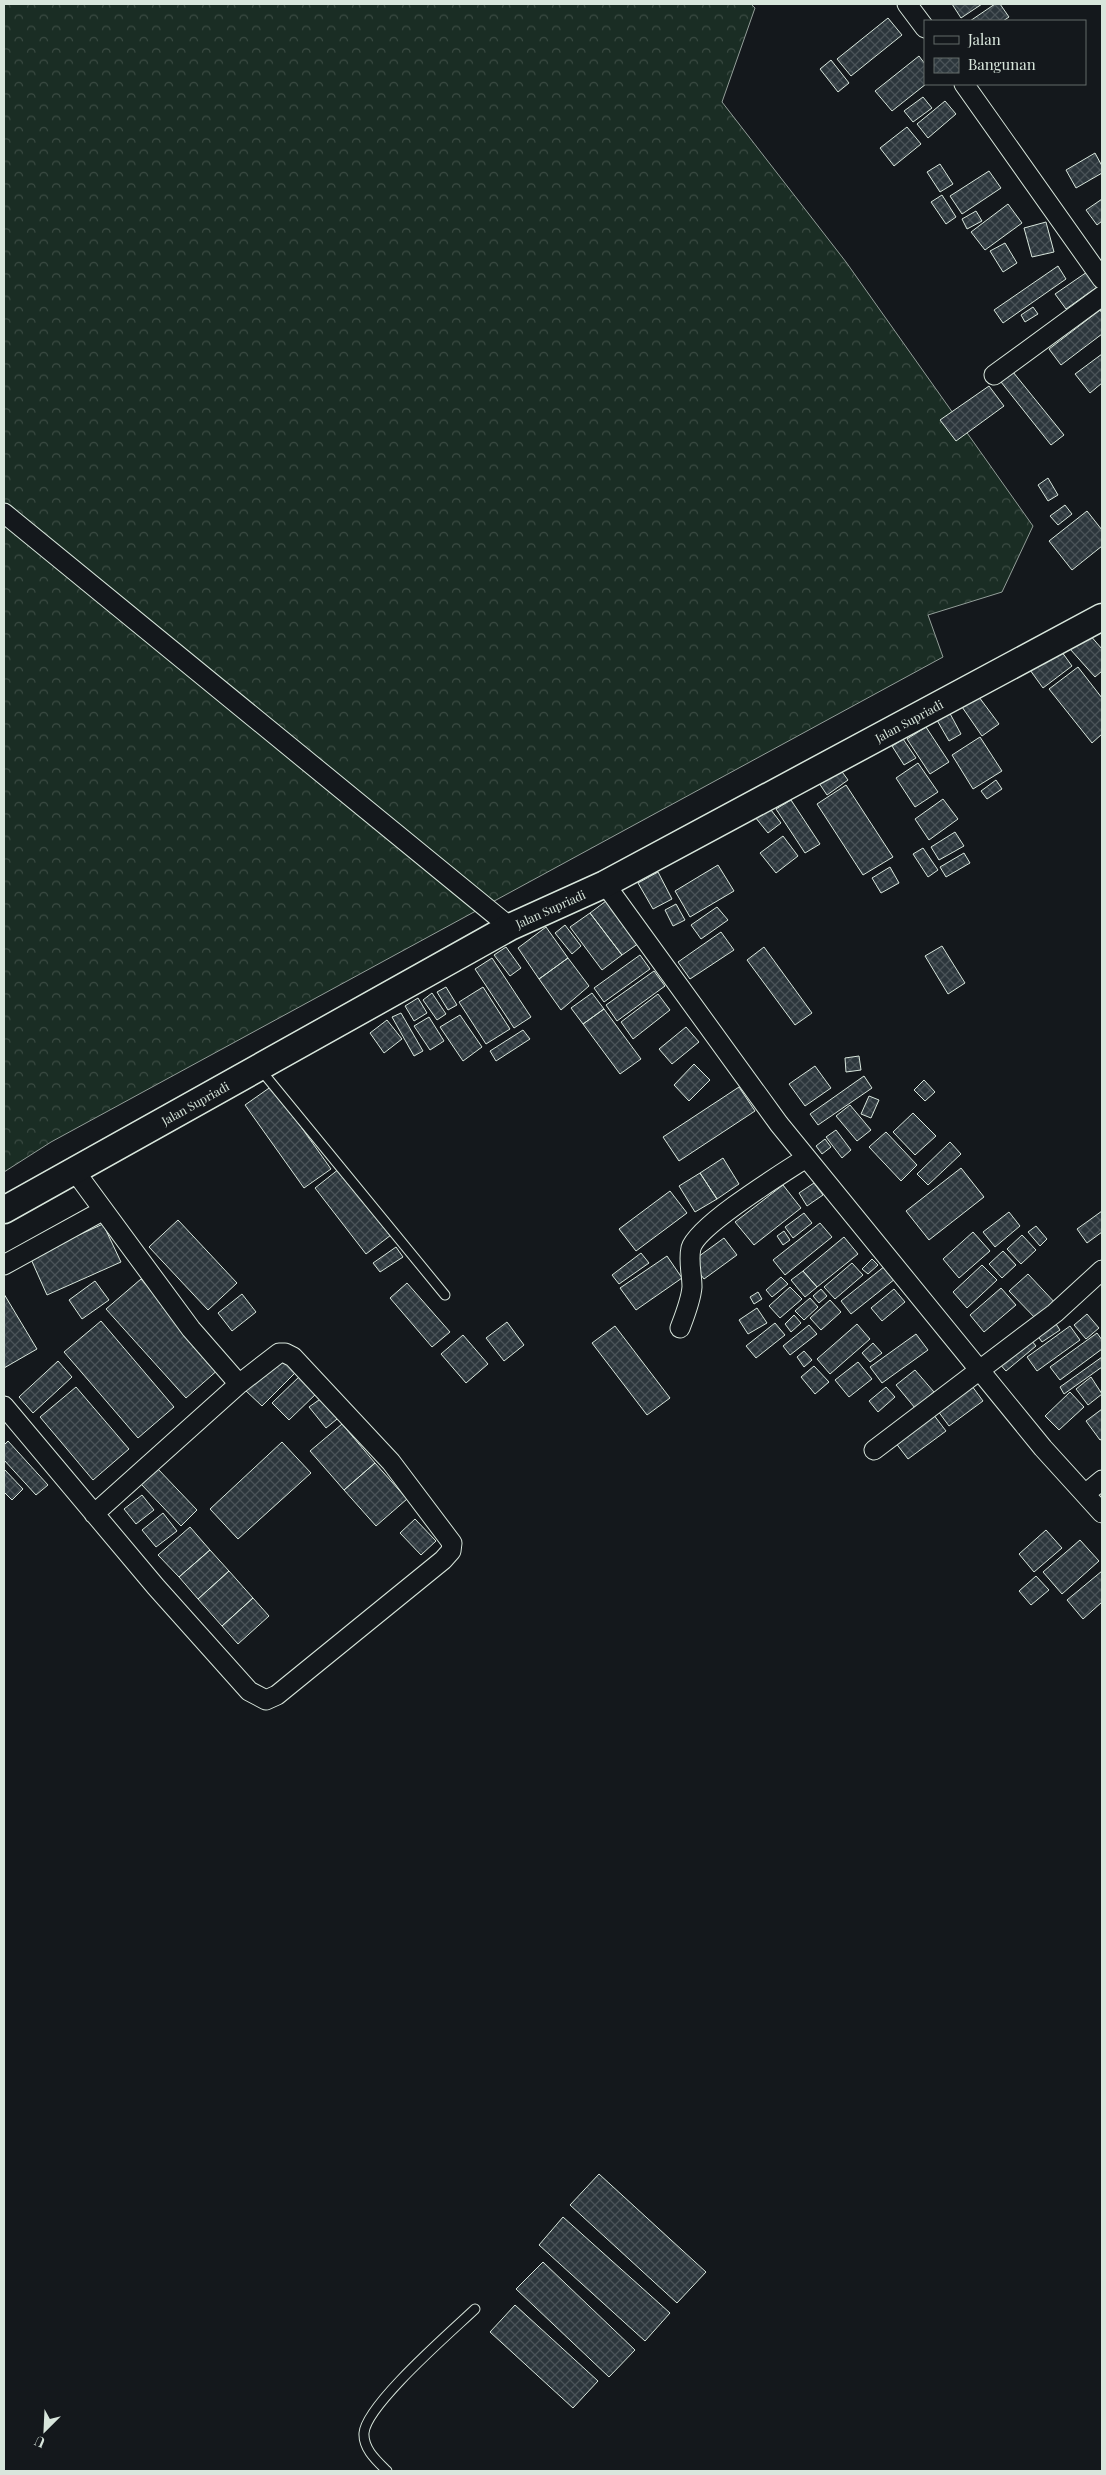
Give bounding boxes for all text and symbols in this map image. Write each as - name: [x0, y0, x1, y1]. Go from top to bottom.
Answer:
- legend: [924, 20, 1086, 85]
- text: Jalan: [967, 29, 1001, 49]
- text: Bangunan: [968, 54, 1036, 74]
- street label: Jalan Supriadi: [871, 696, 946, 746]
- street label: Jalan Supriadi: [512, 886, 588, 932]
- street label: Jalan Supriadi: [158, 1078, 232, 1129]
- north arrow: [20, 2405, 70, 2455]
- text: U: [31, 2432, 48, 2453]

